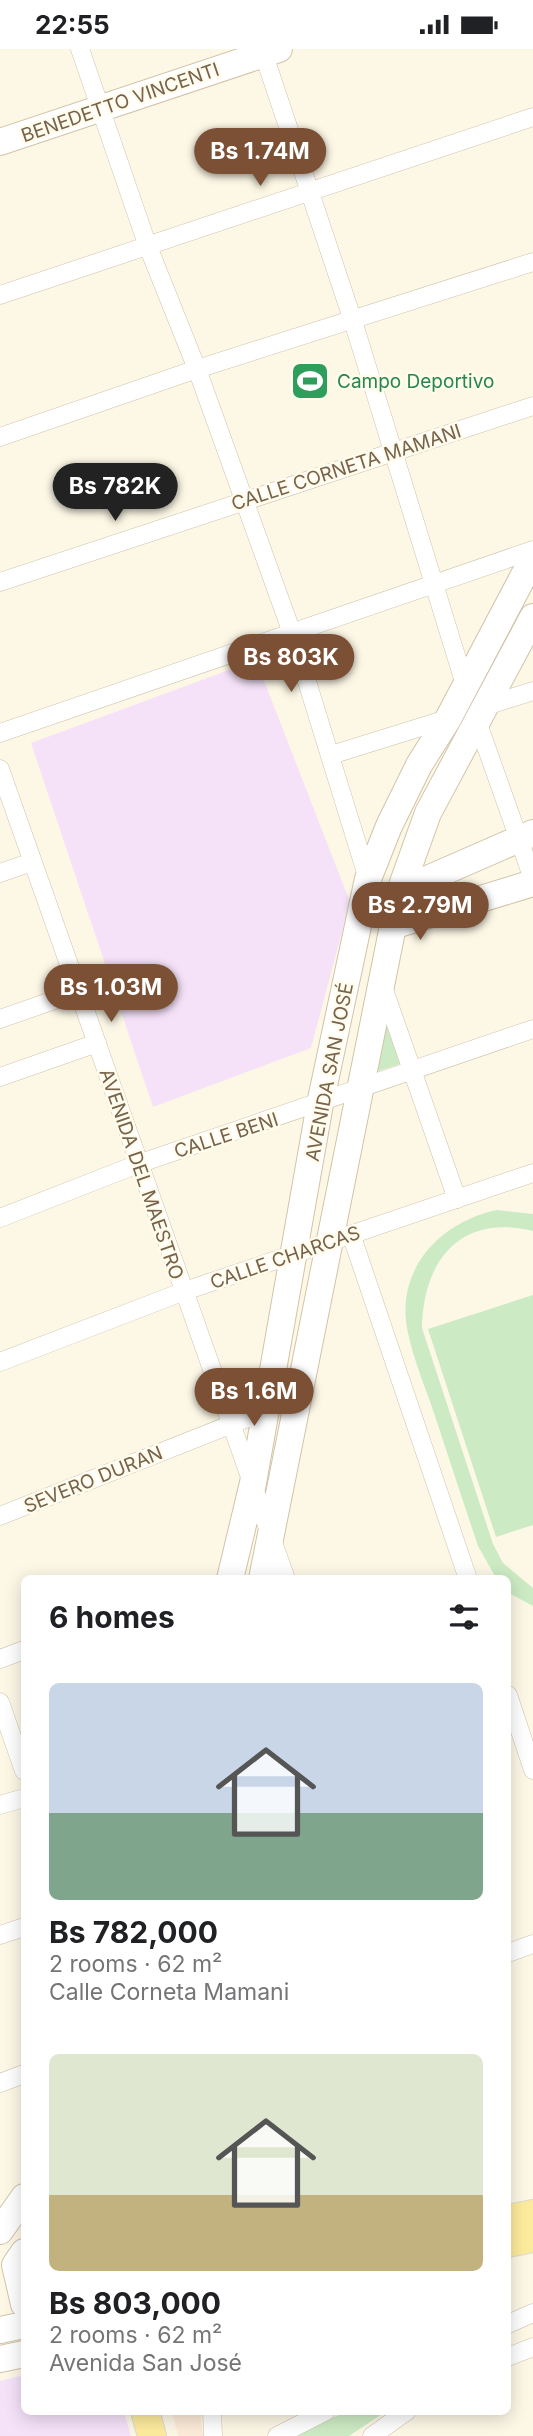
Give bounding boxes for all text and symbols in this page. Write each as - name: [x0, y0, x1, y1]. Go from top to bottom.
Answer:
- text: 22:55: [35, 9, 110, 40]
- street label: BENEDETTO VINCENTI: [18, 58, 222, 147]
- pin: Bs 1.74M: [188, 129, 332, 188]
- text: Bs 1.74M: [210, 137, 310, 165]
- sports icon: Campo Deportivo: [289, 360, 331, 402]
- place label: Campo Deportivo: [337, 370, 494, 393]
- street label: CALLE CORNETA MAMANI: [228, 419, 464, 516]
- pin: Bs 782K: [50, 463, 180, 523]
- text: Bs 782K: [69, 472, 161, 500]
- pin: Bs 803K: [226, 635, 356, 694]
- text: Bs 803K: [243, 643, 339, 671]
- pin: Bs 2.79M: [348, 883, 492, 942]
- text: Bs 2.79M: [368, 891, 472, 919]
- pin: Bs 1.03M: [39, 965, 183, 1024]
- text: Bs 1.03M: [60, 973, 162, 1001]
- street label: AVENIDA SAN JOSÉ: [300, 981, 358, 1163]
- street label: AVENIDA DEL MAESTRO: [95, 1066, 188, 1283]
- street label: CALLE BENI: [171, 1108, 281, 1163]
- street label: CALLE CHARCAS: [207, 1221, 363, 1294]
- pin: Bs 1.6M: [189, 1369, 319, 1428]
- text: Bs 1.6M: [211, 1377, 297, 1405]
- street label: SEVERO DURAN: [20, 1441, 166, 1518]
- icon: filters: [445, 1598, 483, 1636]
- text: 6 homes: [49, 1599, 175, 1635]
- icon: home: [203, 1729, 329, 1855]
- text: Bs 782,000: [49, 1914, 218, 1950]
- text: 2 rooms · 62 m²: [49, 1950, 222, 1978]
- text: Calle Corneta Mamani: [49, 1978, 289, 2006]
- icon: home: [203, 2100, 329, 2226]
- text: Bs 803,000: [49, 2285, 221, 2321]
- text: 2 rooms · 62 m²: [49, 2321, 222, 2349]
- text: Avenida San José: [49, 2349, 242, 2377]

